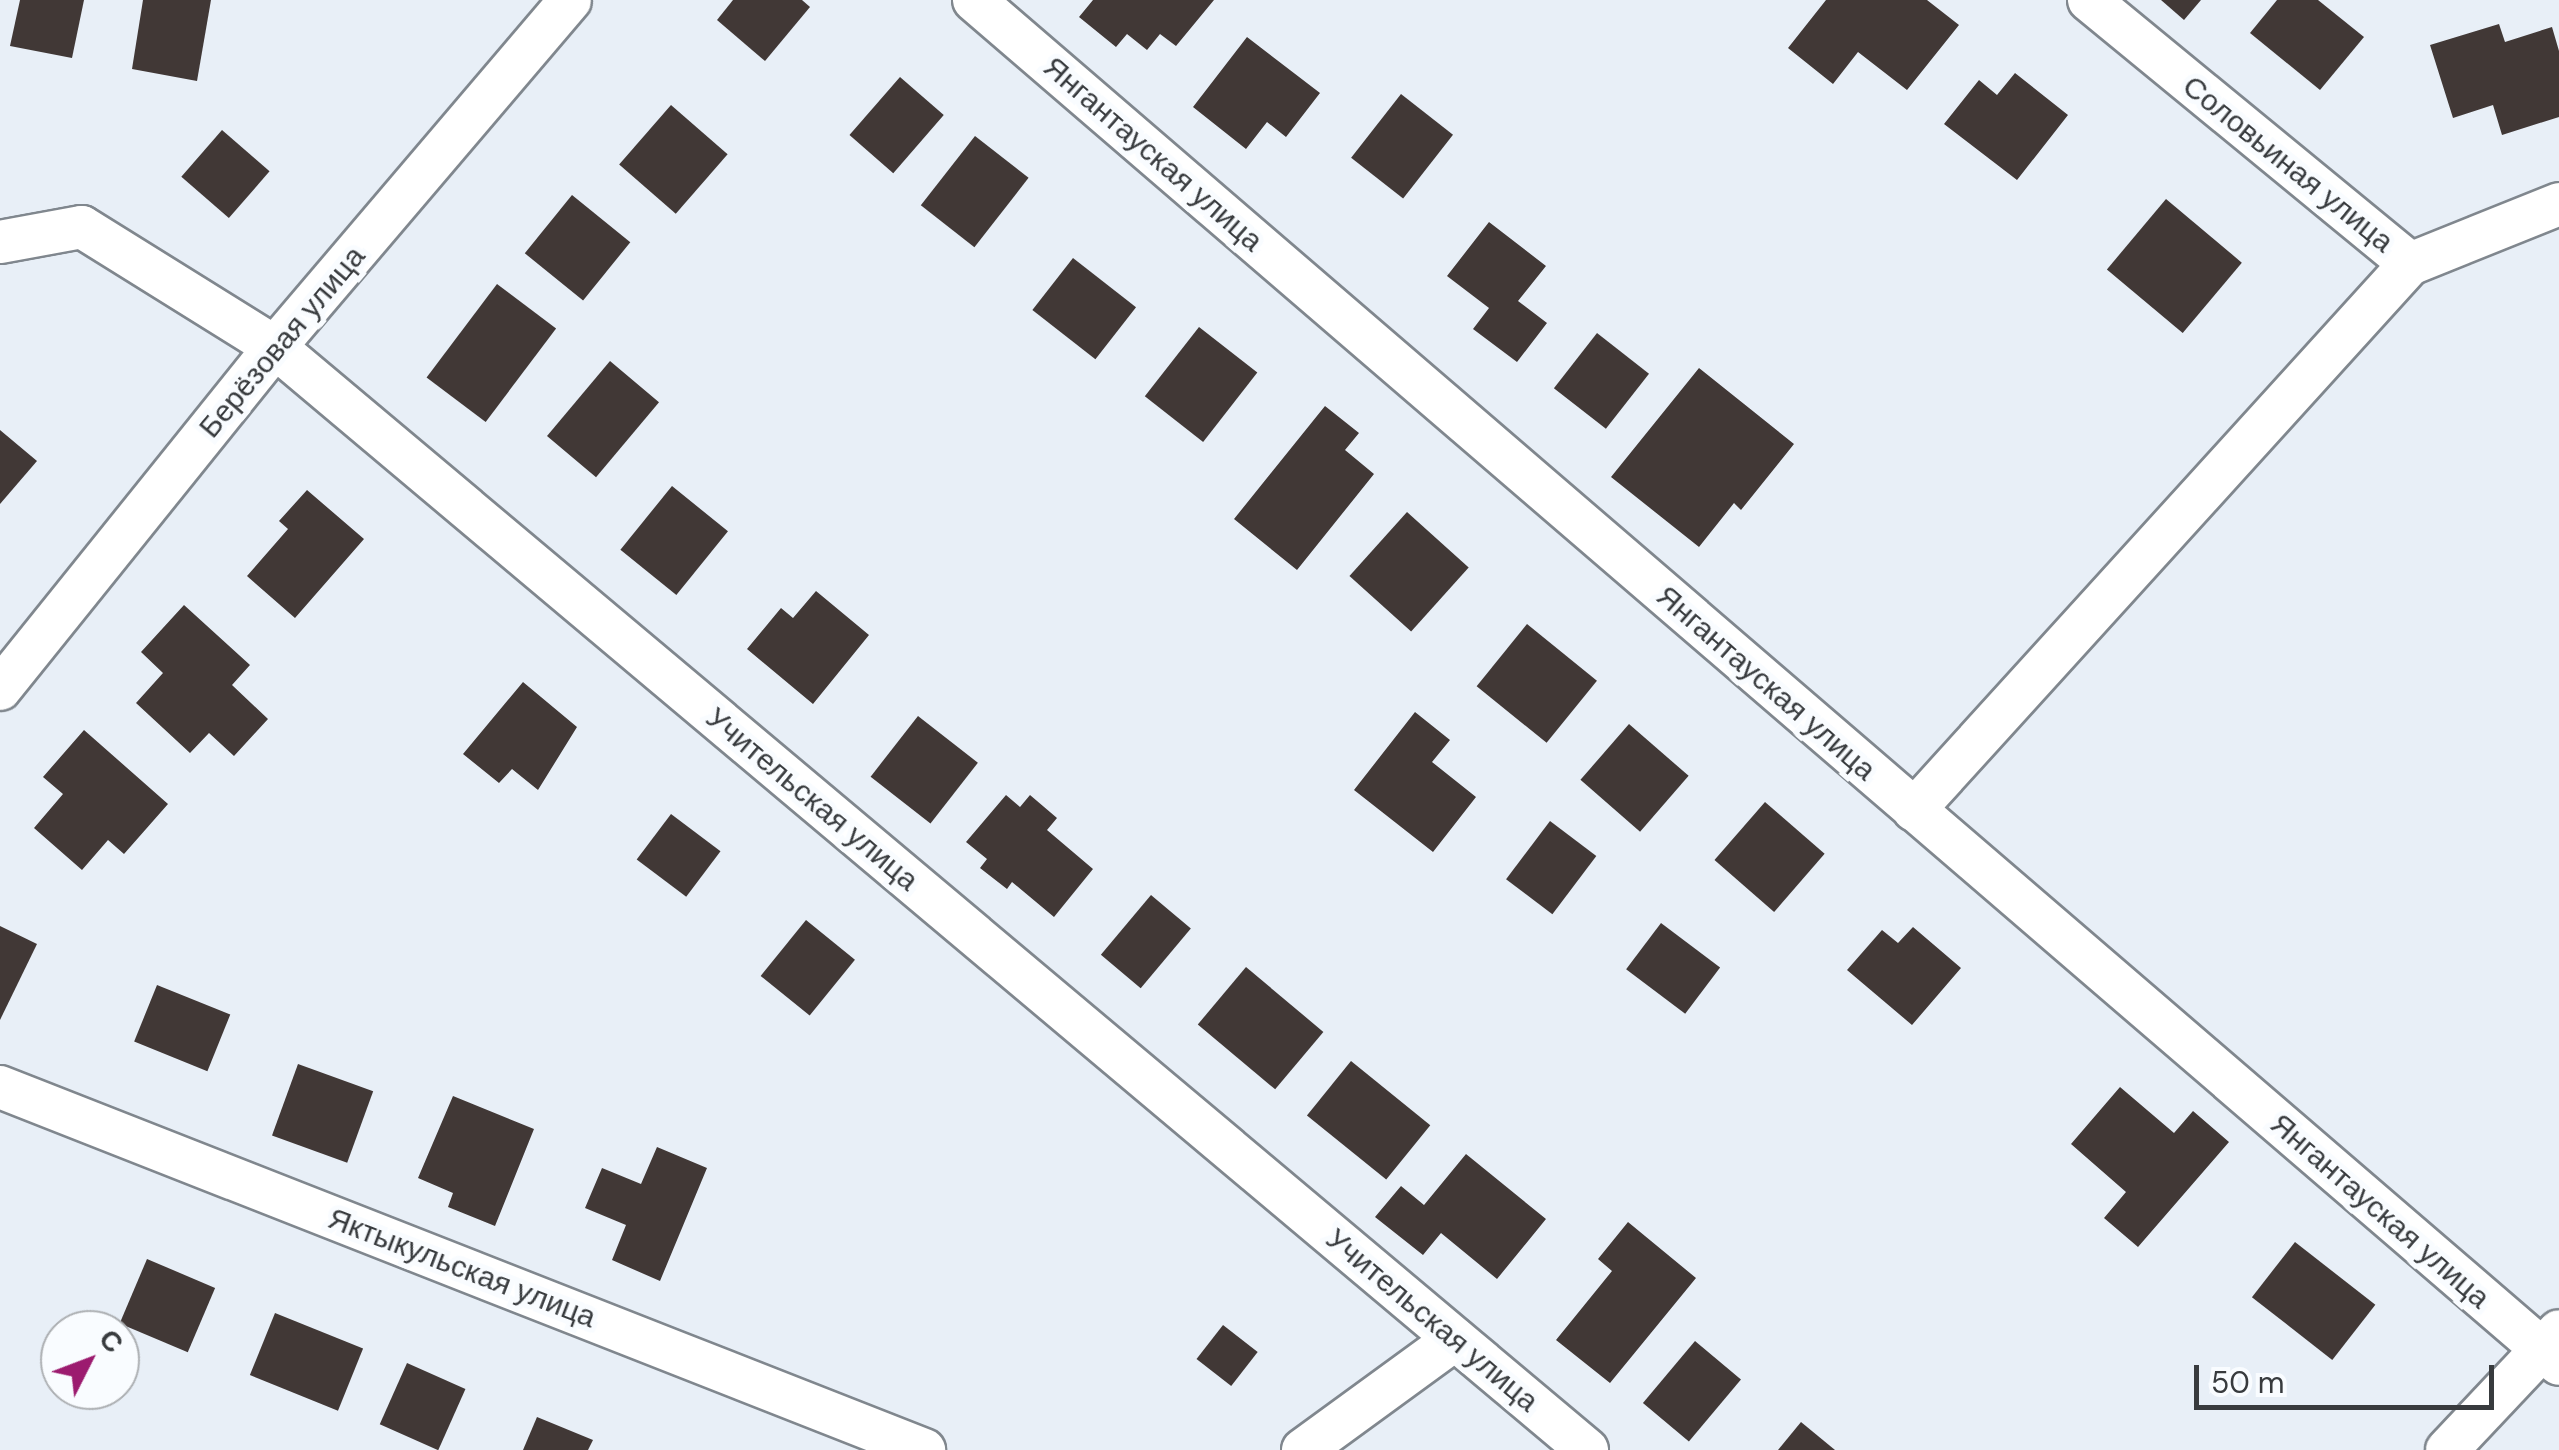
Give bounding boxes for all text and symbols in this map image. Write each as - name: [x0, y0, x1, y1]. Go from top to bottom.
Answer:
- street label: Янгантауская улица: [1036, 49, 1270, 259]
- street label: Соловьиная улица: [2175, 68, 2401, 260]
- street label: Берёзовая улица: [191, 239, 373, 445]
- street label: Янгантауская улица: [1649, 578, 1883, 788]
- street label: Учительская улица: [699, 700, 925, 898]
- street label: Янгантауская улица: [2263, 1106, 2497, 1316]
- street label: Яктыкульская улица: [323, 1200, 601, 1336]
- street label: Учительская улица: [1319, 1221, 1545, 1419]
- north arrow: [40, 1310, 140, 1410]
- text: С: [91, 1321, 132, 1361]
- scale bar: [2199, 1345, 2499, 1407]
- text: 50 m: [2211, 1363, 2285, 1402]

